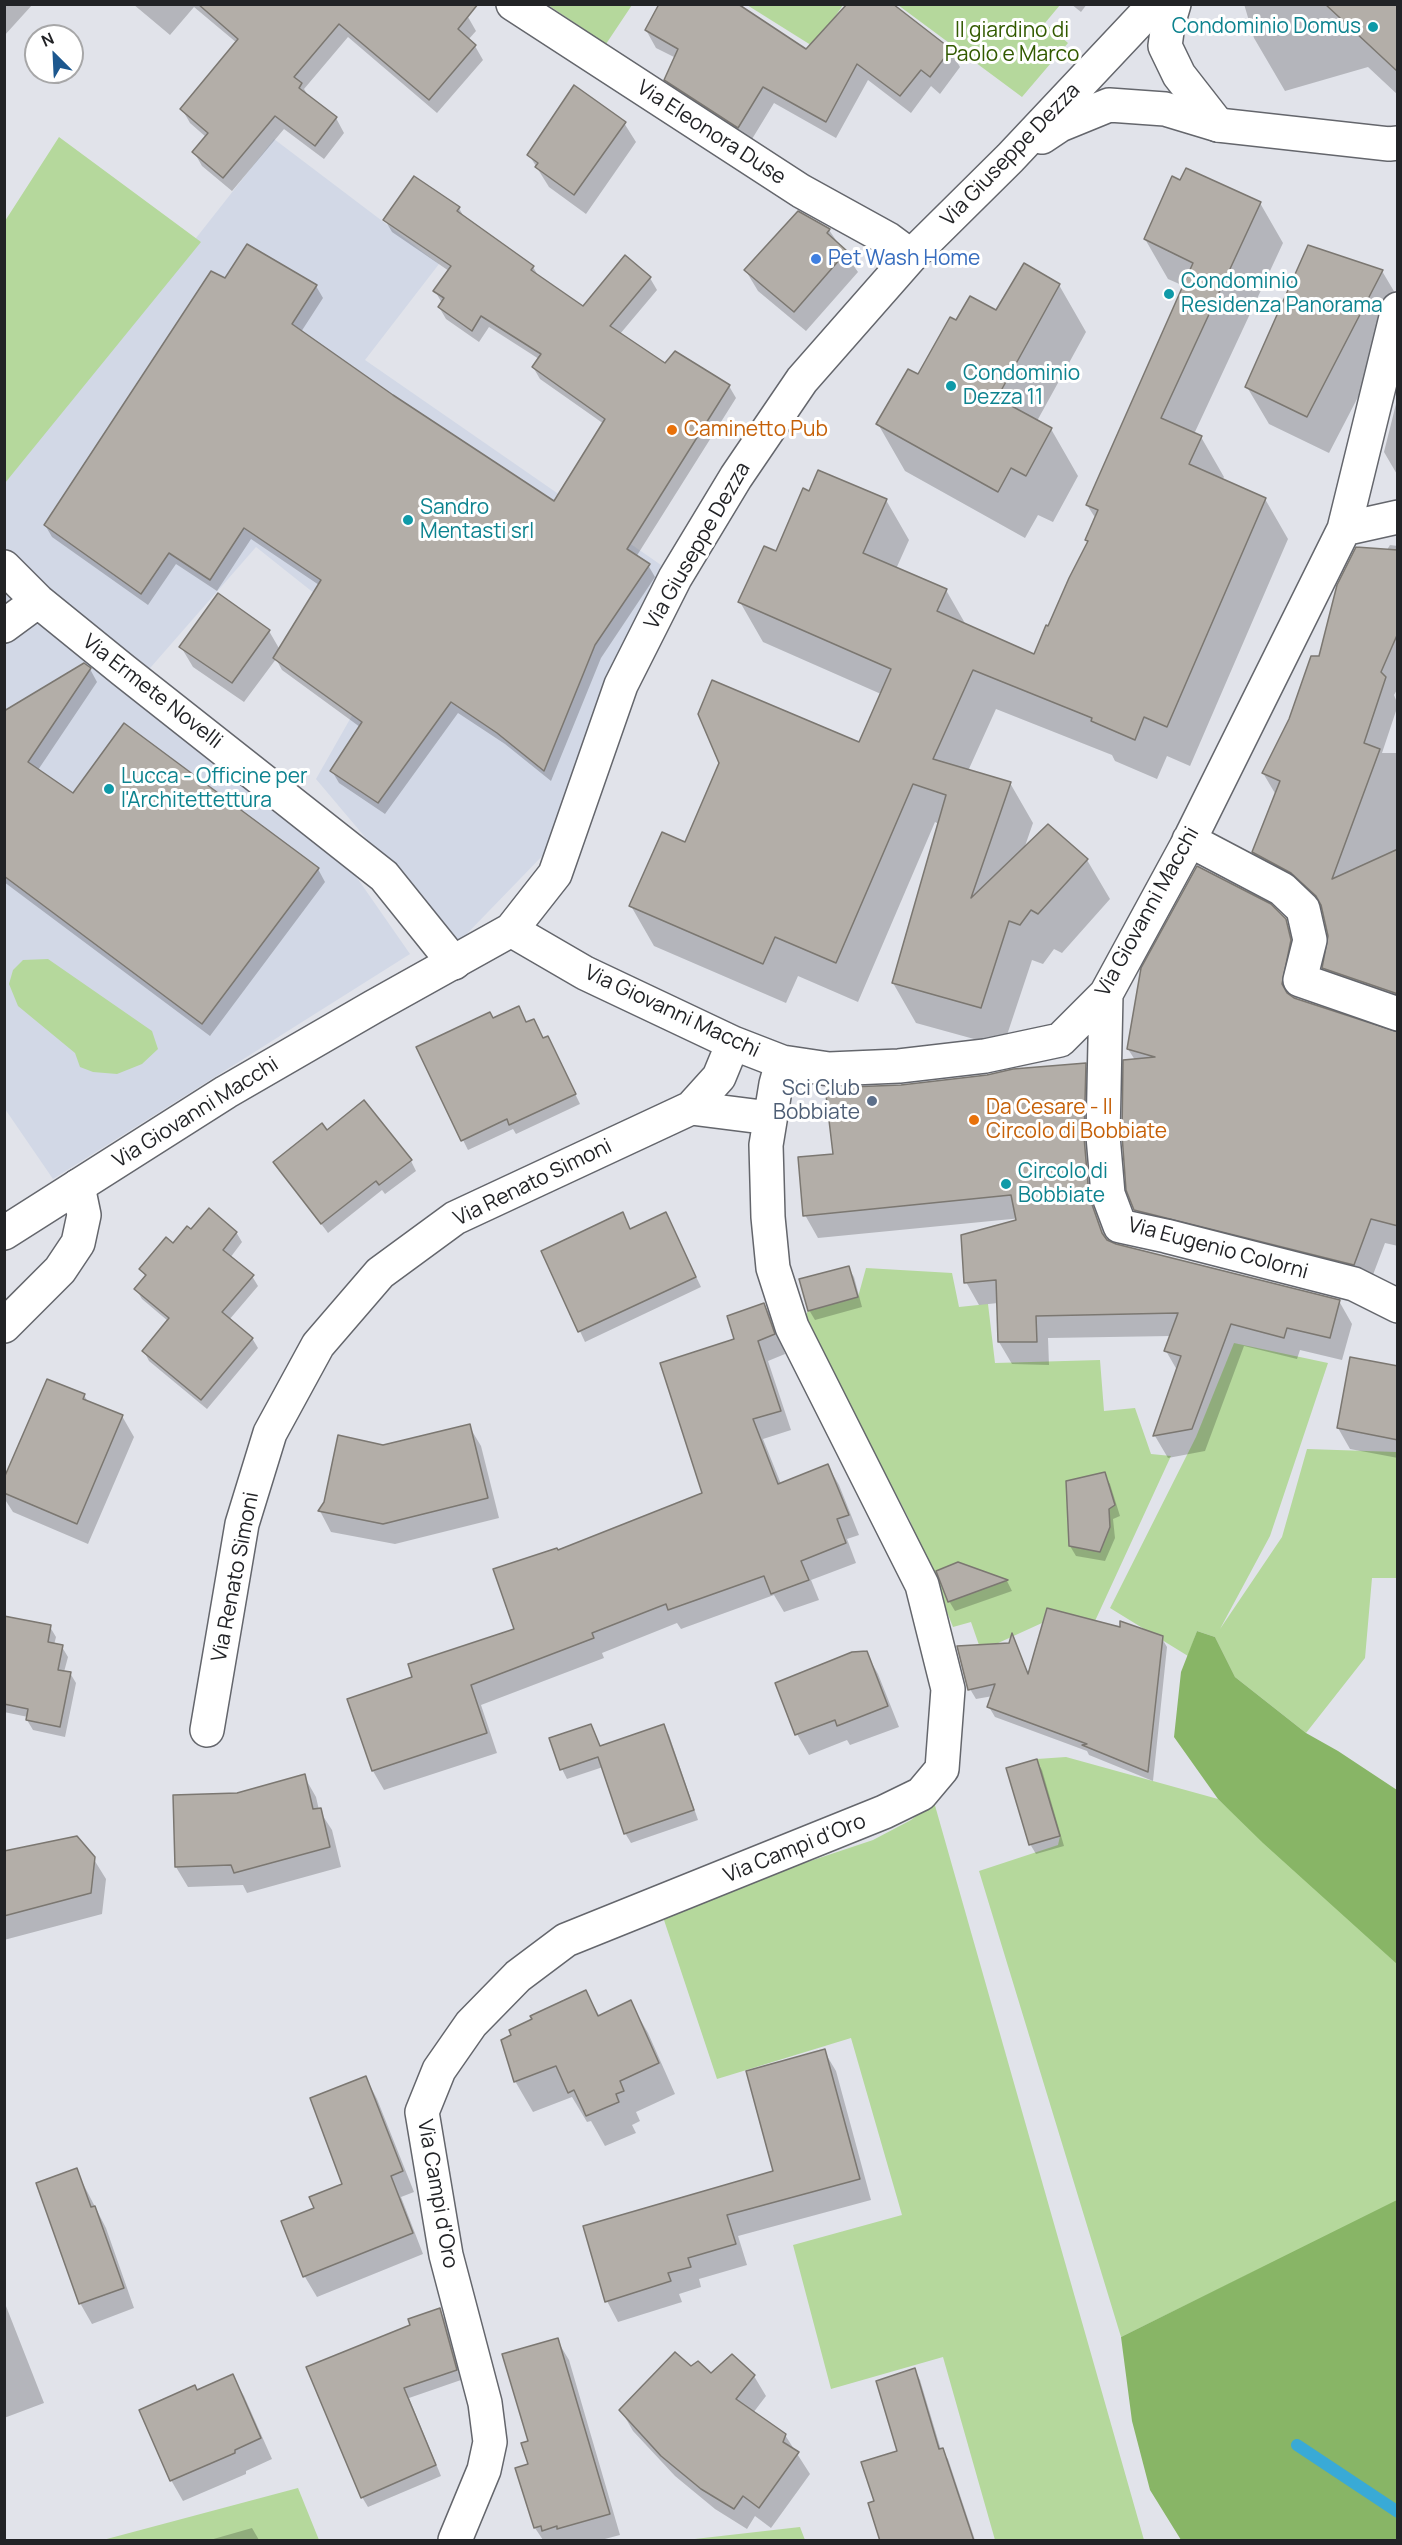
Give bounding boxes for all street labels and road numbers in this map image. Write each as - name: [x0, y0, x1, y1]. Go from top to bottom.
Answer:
- street label: Via Eleonora Duse: [632, 76, 790, 190]
- street label: Via Giuseppe Dezza: [936, 78, 1086, 232]
- street label: Via Giuseppe Dezza: [640, 458, 756, 634]
- street label: Via Ermete Novelli: [77, 630, 227, 754]
- street label: Via Giovanni Macchi: [1091, 823, 1205, 1001]
- street label: Via Giovanni Macchi: [581, 960, 763, 1064]
- street label: Via Giovanni Macchi: [109, 1052, 283, 1174]
- street label: Via Renato Simoni: [450, 1134, 616, 1232]
- street label: Via Eugenio Colorni: [1125, 1213, 1311, 1285]
- street label: Via Renato Simoni: [207, 1490, 265, 1664]
- street label: Via Campi d'Oro: [720, 1809, 870, 1889]
- street label: Via Campi d'Oro: [411, 2117, 463, 2271]

